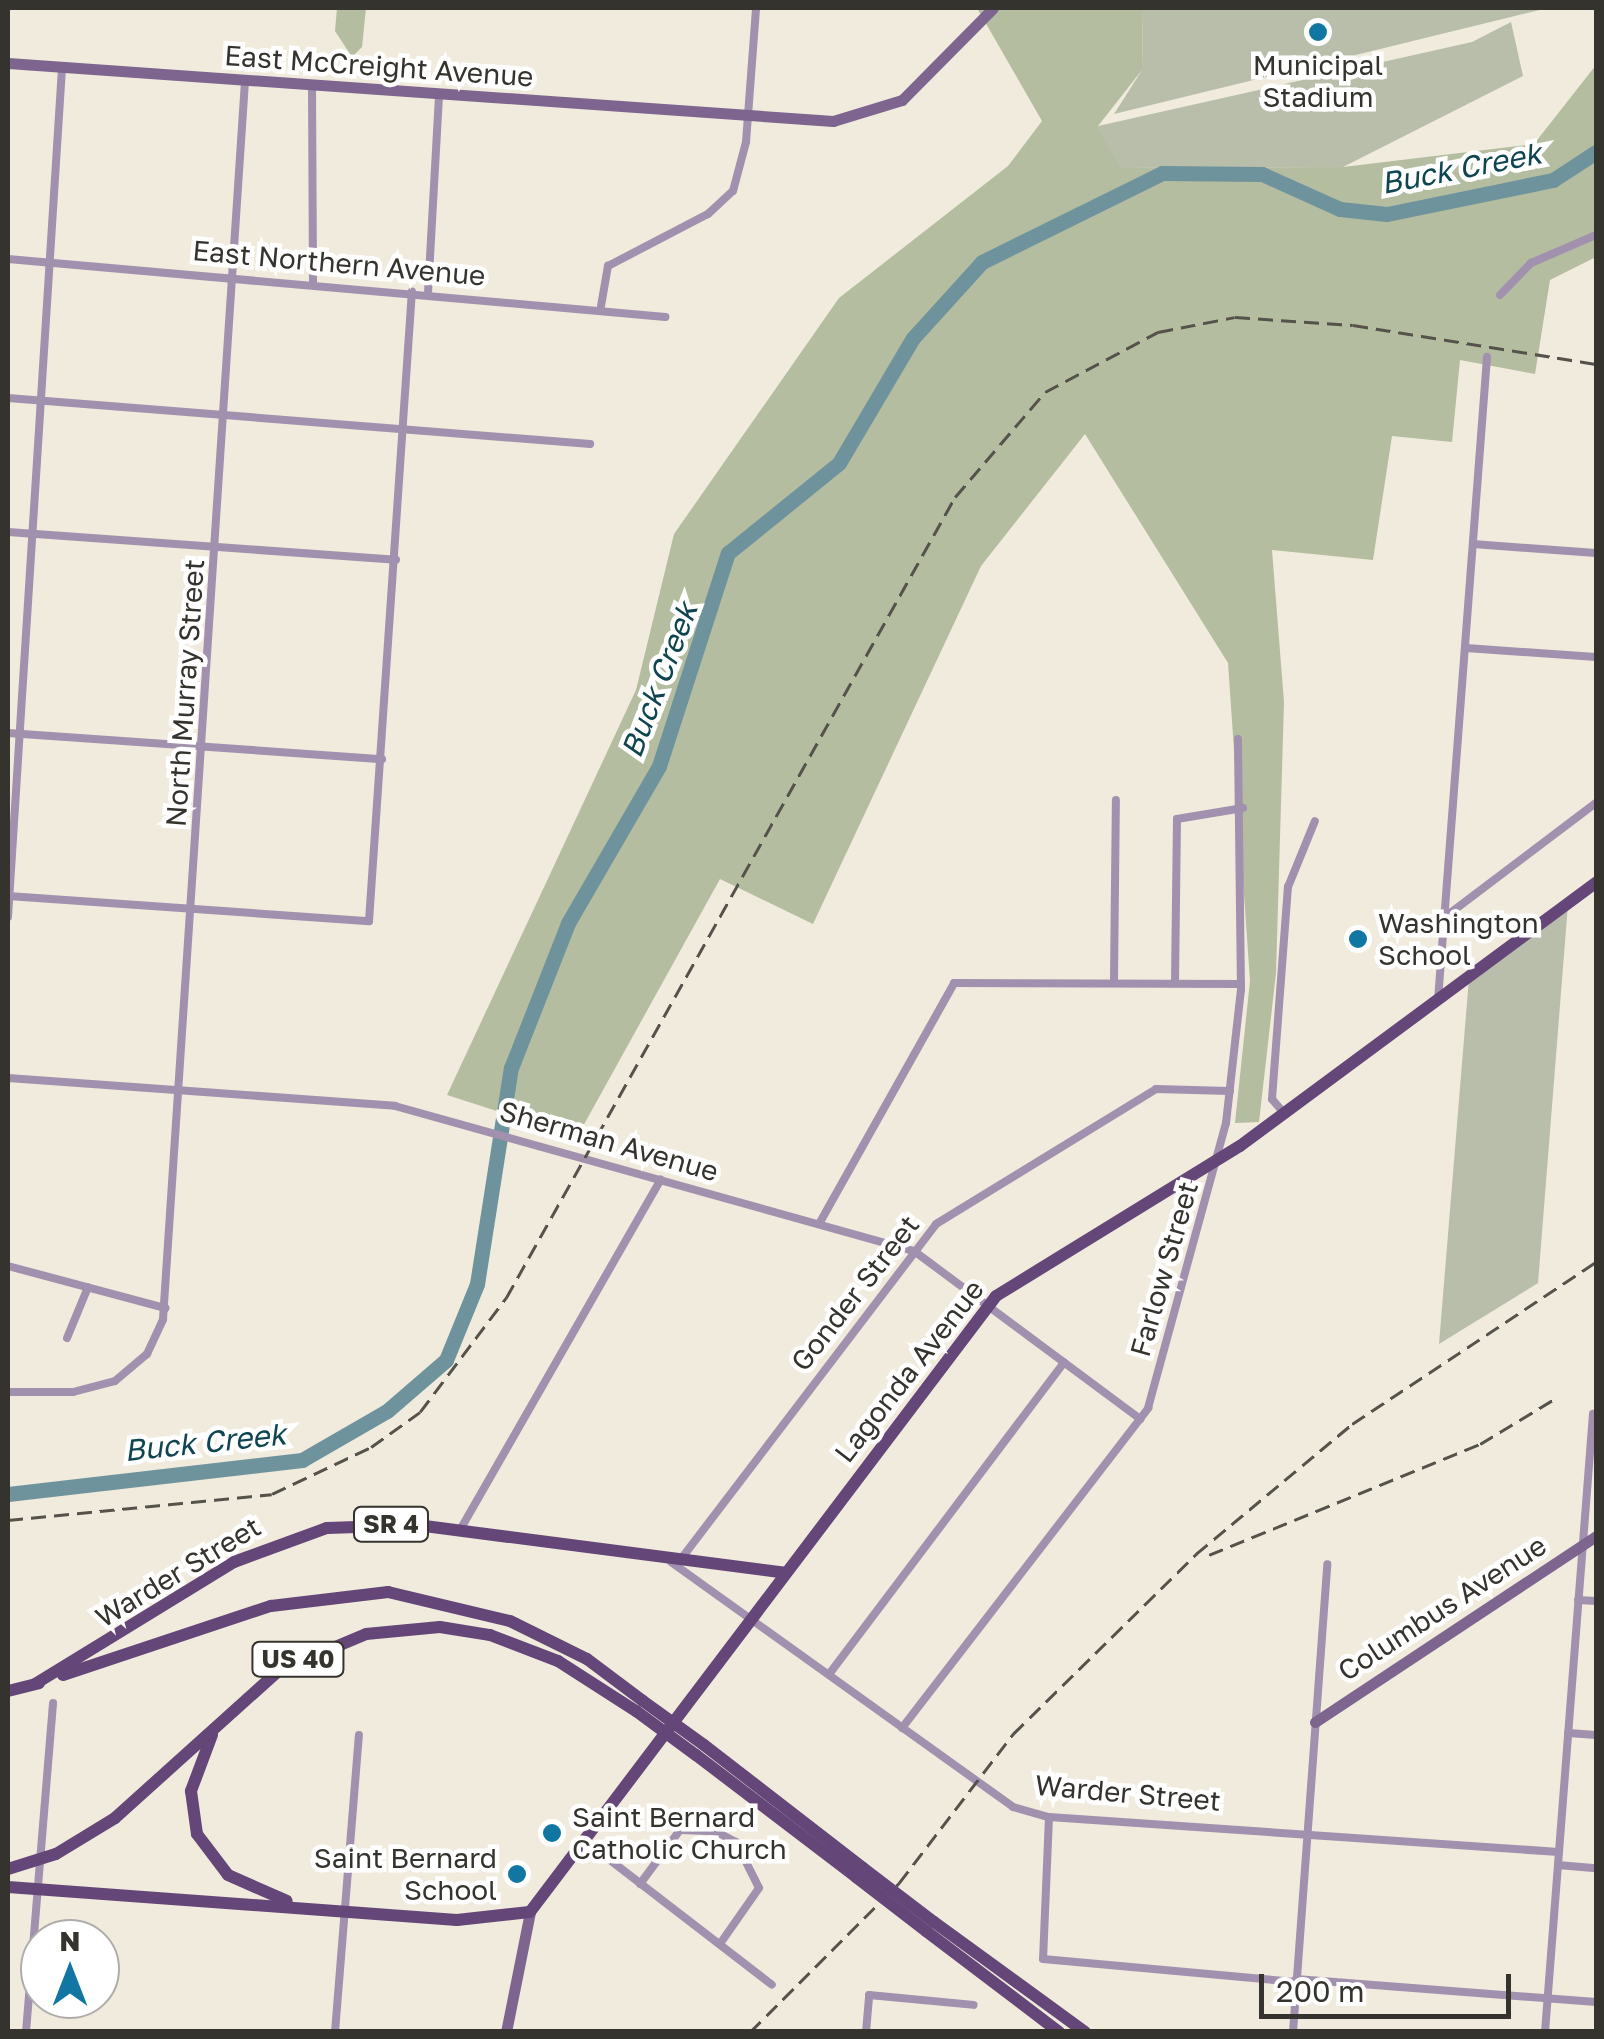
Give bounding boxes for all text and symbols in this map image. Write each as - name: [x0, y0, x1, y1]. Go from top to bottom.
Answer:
- marker: Municipal Stadium: [1307, 21, 1329, 43]
- street label: East McCreight Avenue: [223, 38, 535, 94]
- place label: Municipal Stadium: [1253, 48, 1383, 114]
- water label: Buck Creek: [1378, 135, 1544, 201]
- street label: East Northern Avenue: [191, 233, 487, 293]
- street label: North Murray Street: [159, 558, 211, 828]
- water label: Buck Creek: [613, 598, 705, 762]
- place label: Washington School: [1378, 906, 1539, 972]
- marker: Washington School: [1347, 928, 1369, 950]
- street label: Sherman Avenue: [496, 1094, 722, 1188]
- street label: Farlow Street: [1123, 1178, 1205, 1360]
- street label: Gonder Street: [784, 1209, 926, 1377]
- street label: Lagonda Avenue: [827, 1273, 991, 1469]
- water label: Buck Creek: [122, 1416, 288, 1468]
- road number: SR 4: [351, 1504, 431, 1544]
- street label: Warder Street: [89, 1510, 267, 1634]
- street label: Columbus Avenue: [1332, 1528, 1552, 1688]
- road number: US 40: [250, 1639, 346, 1679]
- street label: Warder Street: [1034, 1768, 1222, 1818]
- place label: Saint Bernard Catholic Church: [572, 1800, 787, 1866]
- marker: Saint Bernard Catholic Church: [541, 1822, 563, 1844]
- place label: Saint Bernard School: [314, 1841, 497, 1907]
- marker: Saint Bernard School: [506, 1863, 528, 1885]
- north arrow: [20, 1919, 120, 2019]
- text: N: [59, 1924, 81, 1957]
- scale bar: [1264, 1954, 1516, 2016]
- text: 200 m: [1276, 1973, 1365, 2009]

